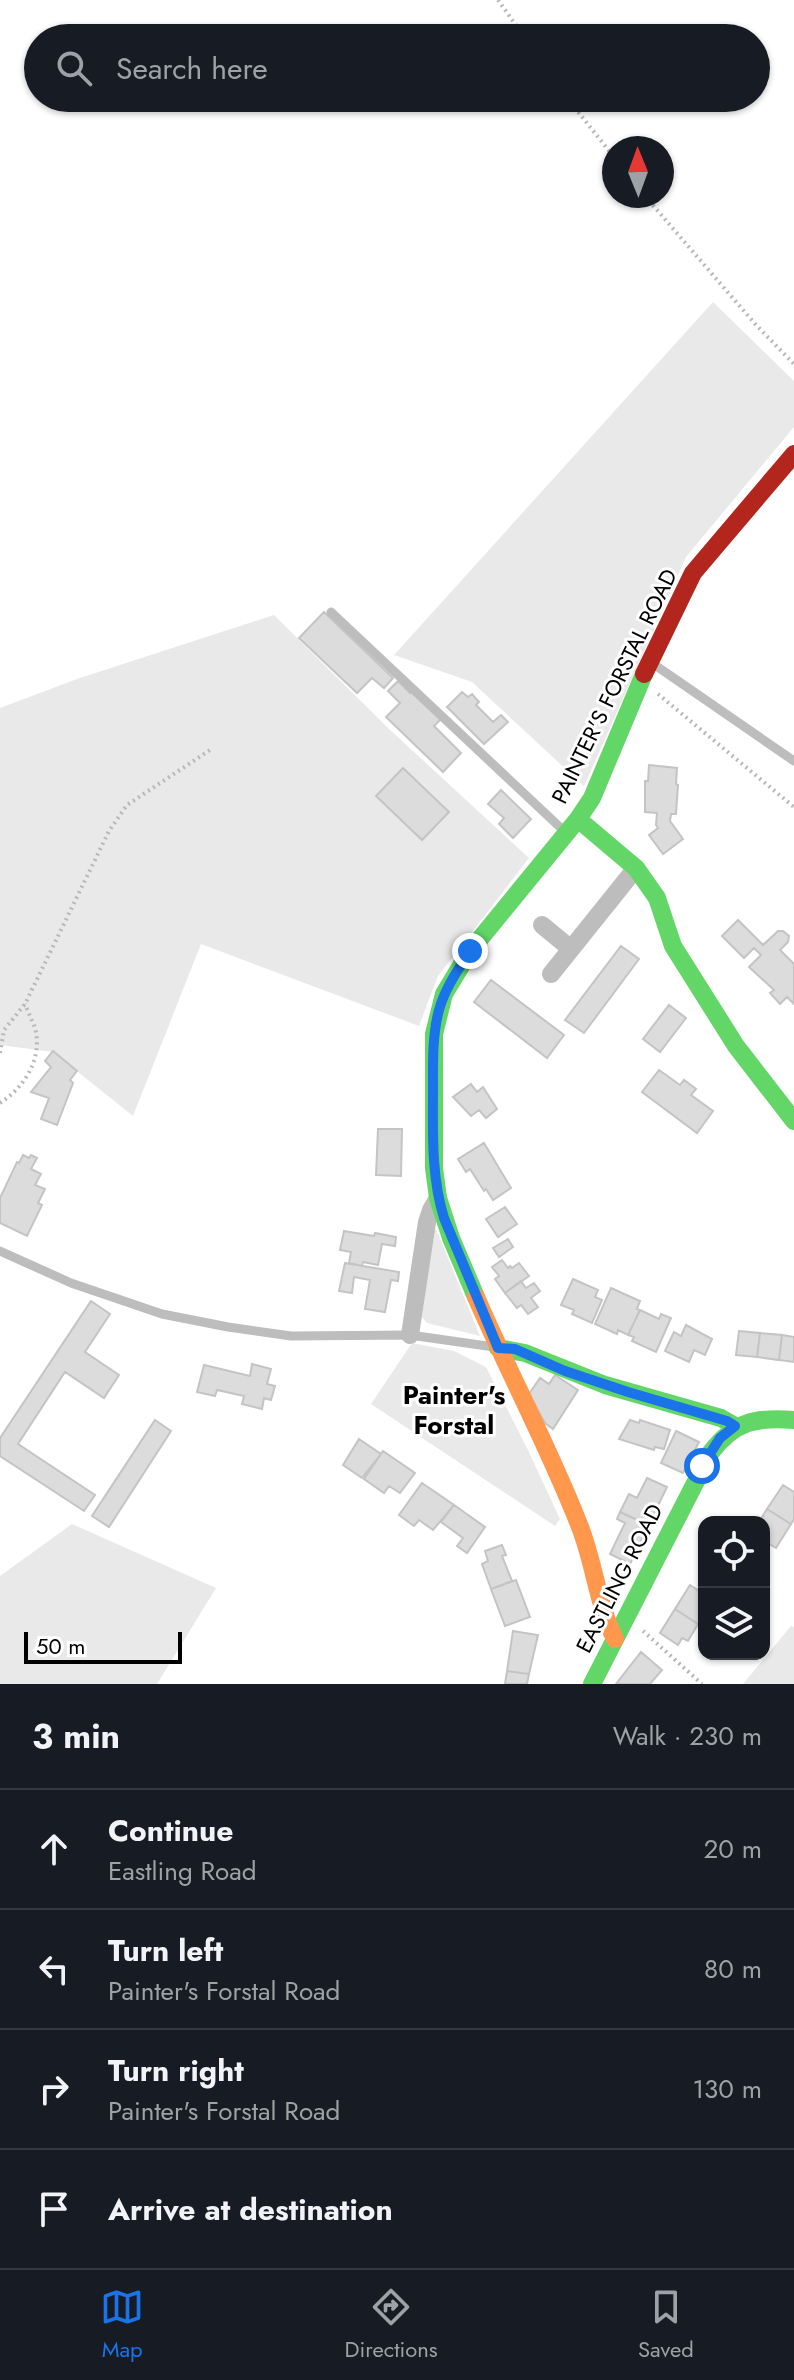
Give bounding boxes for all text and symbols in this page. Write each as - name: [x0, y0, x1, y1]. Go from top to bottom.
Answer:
- search box: [24, 24, 770, 112]
- icon: search: [52, 46, 96, 90]
- text: Search here: [116, 47, 268, 90]
- north arrow: [602, 136, 674, 208]
- street label: PAINTER'S FORSTAL ROAD: [543, 563, 685, 809]
- route end: [452, 933, 488, 969]
- district label: Painter's Forstal: [403, 1376, 505, 1444]
- route start: [684, 1448, 720, 1484]
- street label: EASTLING ROAD: [568, 1498, 670, 1658]
- map controls: [698, 1516, 770, 1660]
- button: locate: [698, 1516, 770, 1588]
- button: layers: [698, 1588, 770, 1660]
- scale bar: [24, 1628, 182, 1664]
- text: 50 m: [36, 1630, 85, 1662]
- text: 3 min: [32, 1712, 120, 1761]
- text: Walk · 230 m: [613, 1717, 762, 1755]
- text: Continue: [108, 1809, 234, 1852]
- icon: ahead: [32, 1827, 76, 1871]
- text: 20 m: [704, 1830, 762, 1868]
- text: Eastling Road: [108, 1852, 257, 1890]
- text: Turn left: [108, 1929, 223, 1972]
- icon: left: [32, 1947, 76, 1991]
- text: 80 m: [704, 1950, 762, 1988]
- text: Painter's Forstal Road: [108, 1972, 340, 2010]
- text: Turn right: [108, 2049, 244, 2092]
- icon: right: [32, 2067, 76, 2111]
- text: 130 m: [692, 2070, 762, 2108]
- text: Painter's Forstal Road: [108, 2092, 340, 2130]
- icon: arrive: [32, 2187, 76, 2231]
- text: Arrive at destination: [108, 2188, 393, 2231]
- tab: Map: [100, 2285, 144, 2365]
- tab: Directions: [345, 2285, 438, 2365]
- tab: Saved: [638, 2285, 694, 2365]

